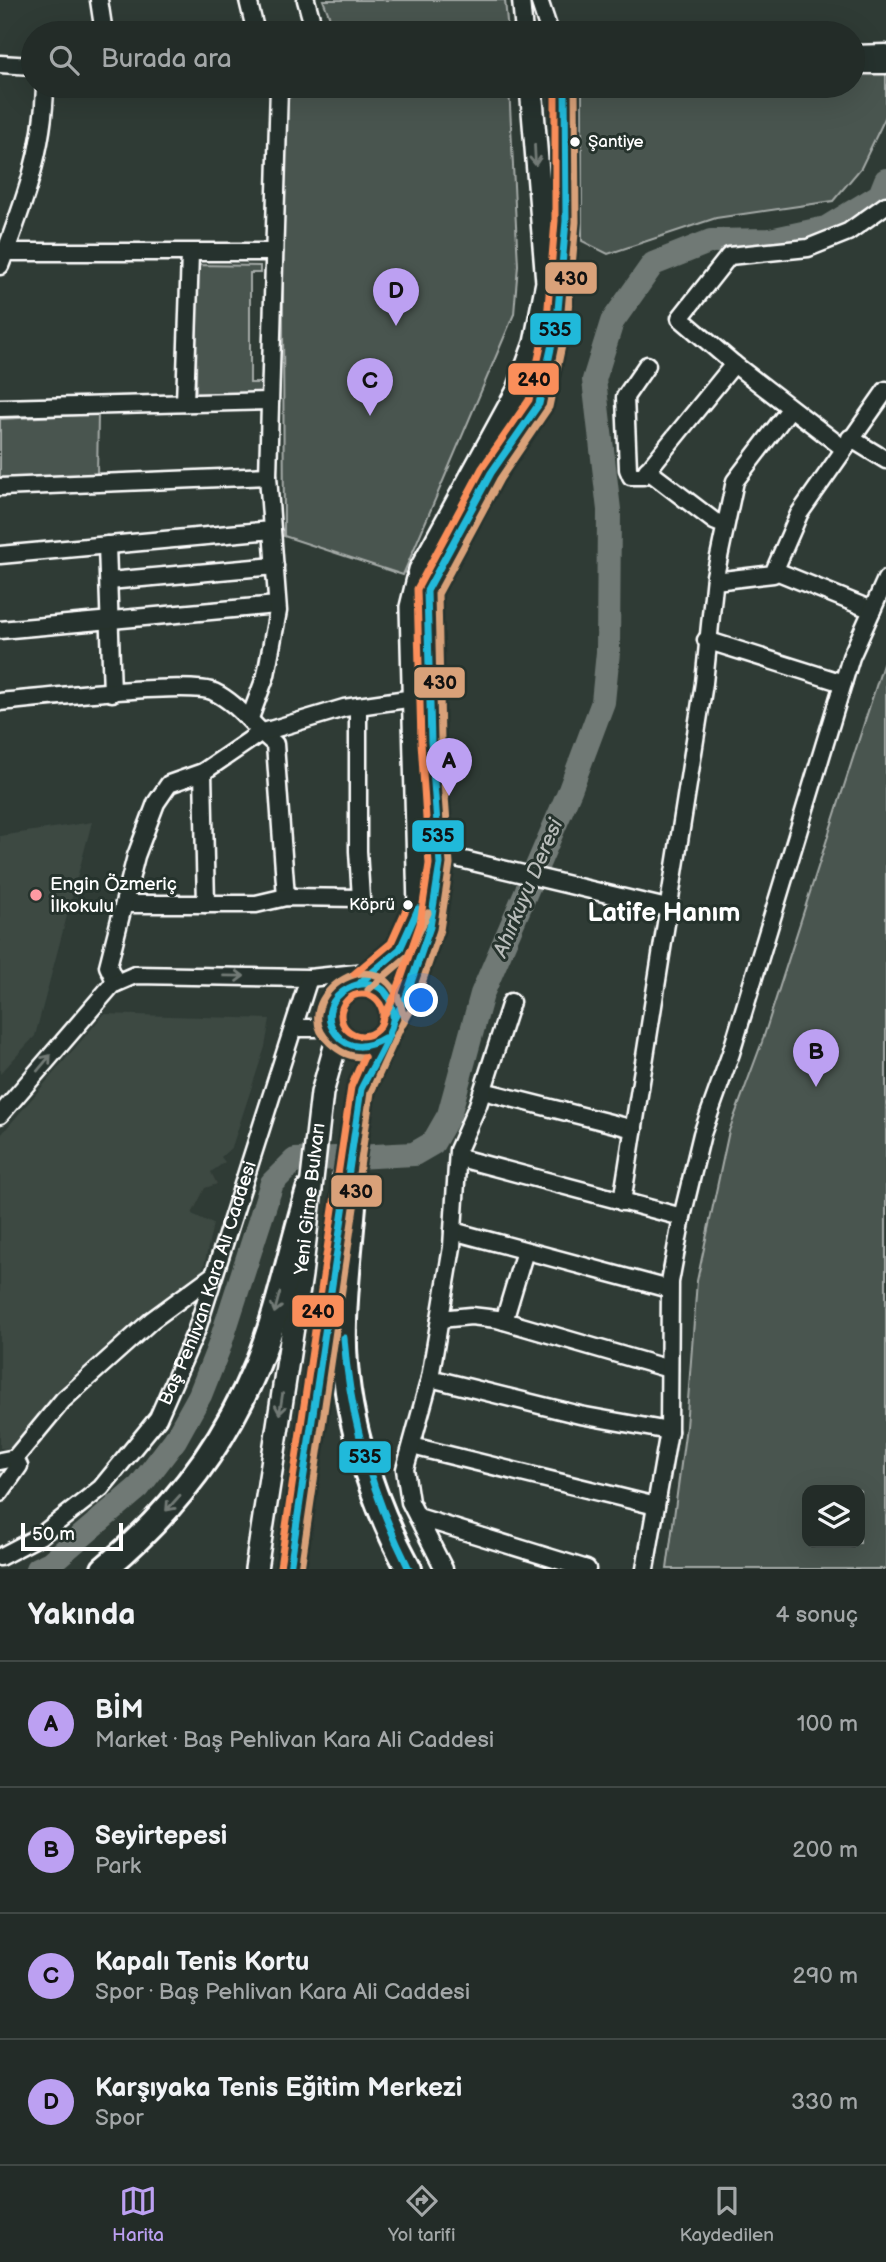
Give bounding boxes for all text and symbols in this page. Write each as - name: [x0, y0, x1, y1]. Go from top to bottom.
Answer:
- search box: [21, 21, 865, 98]
- icon: search: [45, 41, 83, 79]
- text: Burada ara: [101, 44, 232, 75]
- place label: Şantiye: [588, 132, 643, 152]
- marker: Şantiye: [568, 135, 582, 149]
- one-way arrow: [529, 144, 542, 167]
- line badge: 430: [544, 261, 598, 295]
- pin: D: [373, 268, 419, 326]
- text: 430: [554, 268, 588, 291]
- line badge: 535: [529, 312, 582, 346]
- text: 535: [538, 319, 572, 342]
- pin: C: [347, 358, 393, 416]
- line badge: 240: [507, 362, 560, 396]
- text: 240: [517, 369, 551, 392]
- line badge: 430: [413, 666, 466, 699]
- text: 430: [423, 672, 457, 695]
- pin: A: [426, 738, 472, 796]
- water label: Ahırkuyu Deresi: [487, 814, 569, 962]
- line badge: 535: [411, 819, 465, 853]
- text: 535: [421, 825, 455, 848]
- place label: Engin Özmeriç İlkokulu: [50, 873, 177, 918]
- marker: Engin Özmeriç İlkokulu: [28, 887, 44, 903]
- place label: Köprü: [349, 895, 395, 915]
- marker: Köprü: [401, 898, 415, 912]
- district label: Latife Hanım: [588, 898, 740, 929]
- one-way arrow: [222, 969, 245, 983]
- your location: [404, 983, 438, 1017]
- pin: B: [793, 1029, 839, 1087]
- one-way arrow: [36, 1054, 51, 1072]
- street label: Yeni Girne Bulvarı: [289, 1122, 330, 1277]
- street label: Baş Pehlivan Kara Ali Caddesi: [154, 1158, 261, 1409]
- line badge: 430: [330, 1174, 383, 1208]
- text: 430: [339, 1181, 373, 1204]
- one-way arrow: [270, 1291, 283, 1314]
- line badge: 240: [291, 1294, 345, 1328]
- text: 240: [301, 1301, 335, 1324]
- one-way arrow: [274, 1392, 287, 1414]
- line badge: 535: [338, 1440, 392, 1474]
- text: 535: [348, 1446, 382, 1469]
- map controls: [802, 1485, 865, 1548]
- button: layers: [802, 1485, 865, 1548]
- one-way arrow: [165, 1494, 182, 1511]
- scale bar: [21, 1520, 122, 1552]
- text: 50 m: [32, 1523, 75, 1546]
- text: Yakında: [28, 1597, 135, 1633]
- text: 4 sonuç: [775, 1601, 858, 1629]
- text: BİM: [95, 1695, 143, 1726]
- text: A: [44, 1710, 58, 1738]
- text: 100 m: [797, 1710, 858, 1738]
- text: Market · Baş Pehlivan Kara Ali Caddesi: [95, 1726, 494, 1754]
- text: Seyirtepesi: [95, 1821, 227, 1852]
- text: B: [43, 1836, 59, 1864]
- text: 200 m: [792, 1836, 858, 1864]
- text: Park: [95, 1852, 141, 1880]
- text: Kapalı Tenis Kortu: [95, 1947, 309, 1978]
- text: C: [43, 1962, 59, 1990]
- text: 290 m: [792, 1962, 858, 1990]
- text: Spor · Baş Pehlivan Kara Ali Caddesi: [95, 1978, 470, 2006]
- text: Karşıyaka Tenis Eğitim Merkezi: [95, 2073, 462, 2104]
- text: D: [43, 2088, 59, 2116]
- text: 330 m: [791, 2088, 858, 2116]
- text: Spor: [95, 2104, 144, 2132]
- tab: Harita: [112, 2182, 164, 2247]
- tab: Yol tarifi: [388, 2182, 455, 2247]
- tab: Kaydedilen: [679, 2182, 774, 2247]

